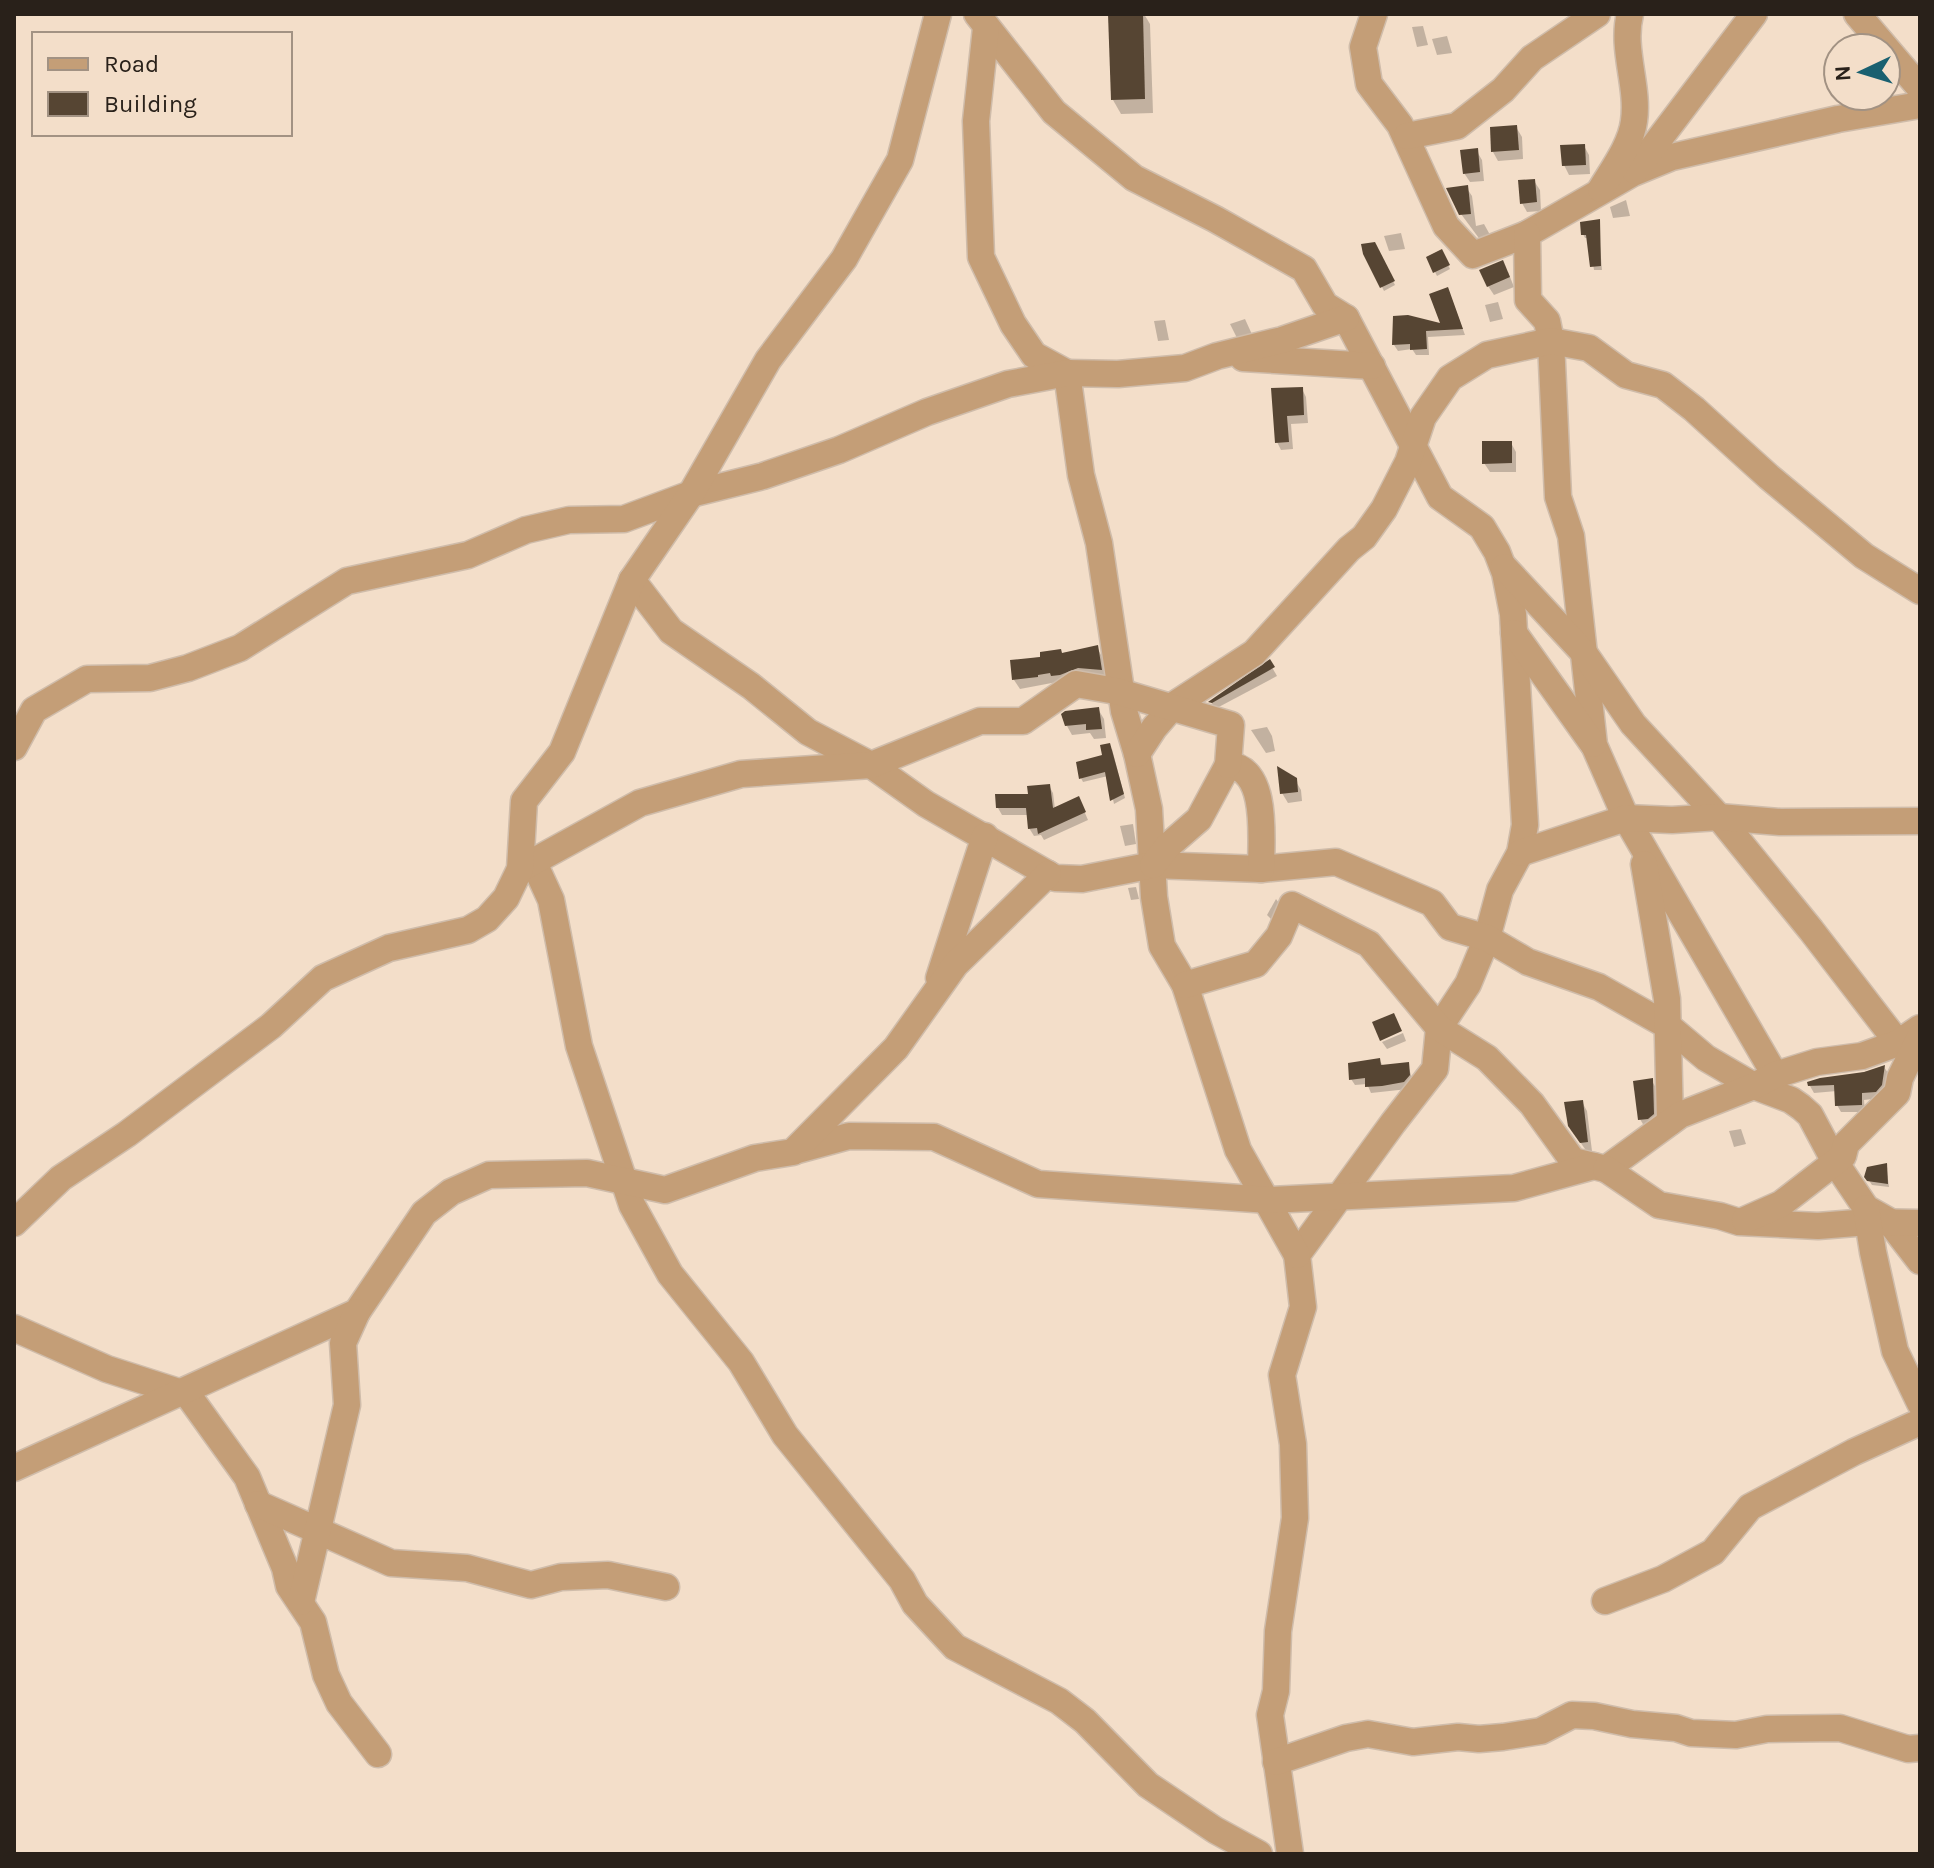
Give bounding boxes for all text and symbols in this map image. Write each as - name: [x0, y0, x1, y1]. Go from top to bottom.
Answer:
- legend: [32, 32, 292, 136]
- north arrow: [1822, 32, 1902, 112]
- text: Road: [104, 50, 159, 78]
- text: N: [1830, 65, 1857, 82]
- text: Building: [104, 90, 197, 118]

